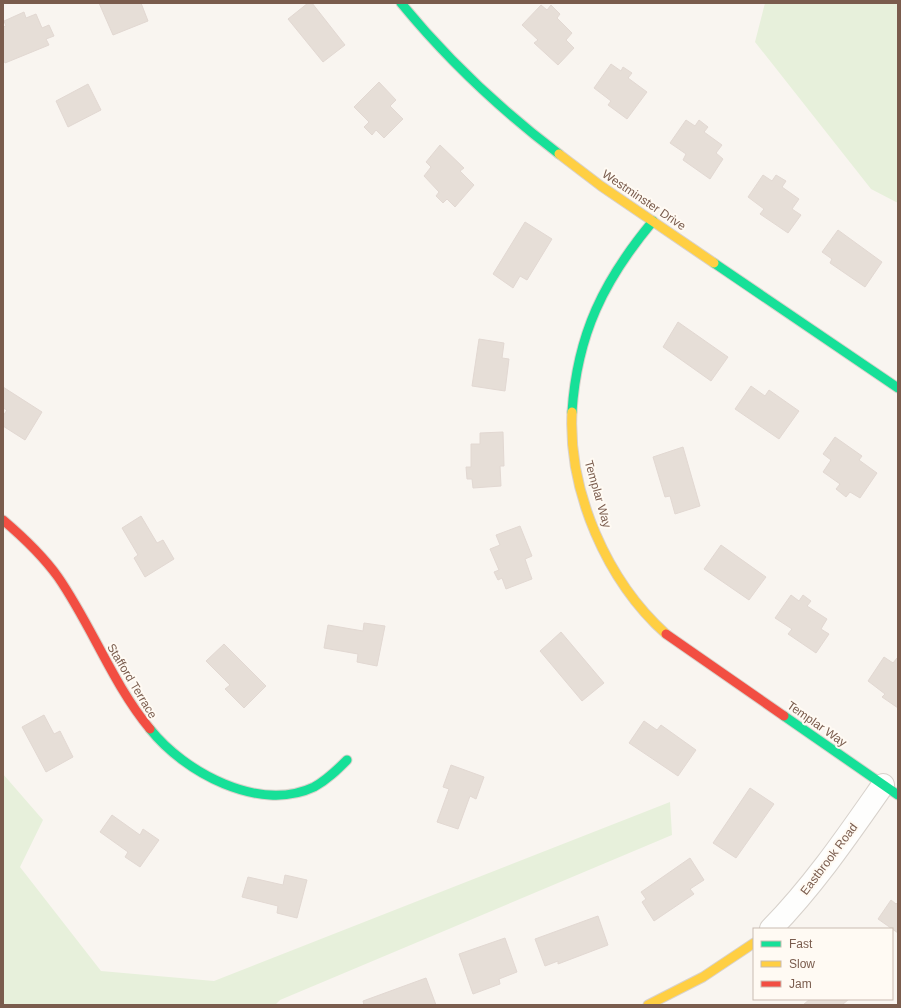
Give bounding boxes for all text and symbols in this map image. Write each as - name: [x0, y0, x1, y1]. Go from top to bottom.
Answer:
- street label: Westminster Drive: [600, 167, 689, 233]
- street label: Templar Way: [582, 459, 614, 529]
- street label: Stafford Terrace: [104, 641, 160, 721]
- street label: Templar Way: [784, 698, 850, 750]
- street label: Eastbrook Road: [798, 820, 860, 898]
- legend: [753, 928, 893, 1000]
- text: Fast: [789, 937, 813, 951]
- text: Slow: [789, 957, 815, 971]
- text: Jam: [789, 977, 812, 991]

